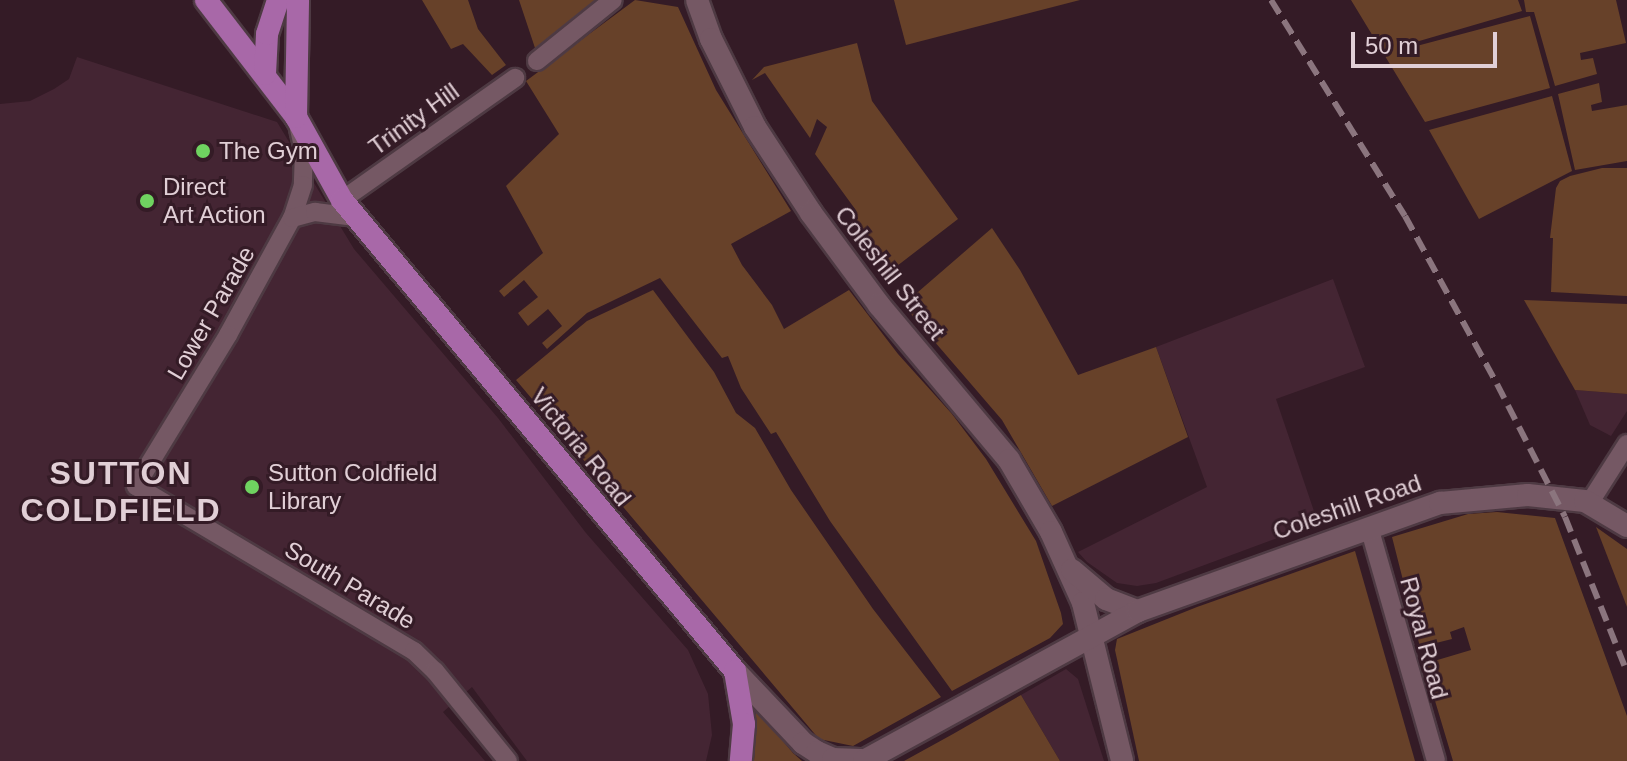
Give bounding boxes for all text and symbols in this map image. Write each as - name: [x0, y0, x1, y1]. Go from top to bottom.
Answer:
- scale bar: [1355, 16, 1501, 66]
- text: 50 m: [1365, 32, 1418, 59]
- street label: Trinity Hill: [363, 77, 465, 161]
- place label: The Gym: [219, 137, 318, 165]
- marker: The Gym: [194, 142, 212, 160]
- place label: Direct Art Action: [163, 173, 267, 229]
- marker: Direct Art Action: [138, 192, 156, 210]
- street label: Coleshill Street: [829, 201, 951, 345]
- street label: Lower Parade: [161, 241, 261, 385]
- street label: Victoria Road: [525, 382, 637, 512]
- district label: SUTTON COLDFIELD: [20, 455, 222, 530]
- place label: Sutton Coldfield Library: [268, 459, 437, 515]
- street label: Coleshill Road: [1269, 468, 1425, 546]
- marker: Sutton Coldfield Library: [243, 478, 261, 496]
- street label: South Parade: [280, 535, 420, 635]
- street label: Royal Road: [1394, 574, 1454, 702]

